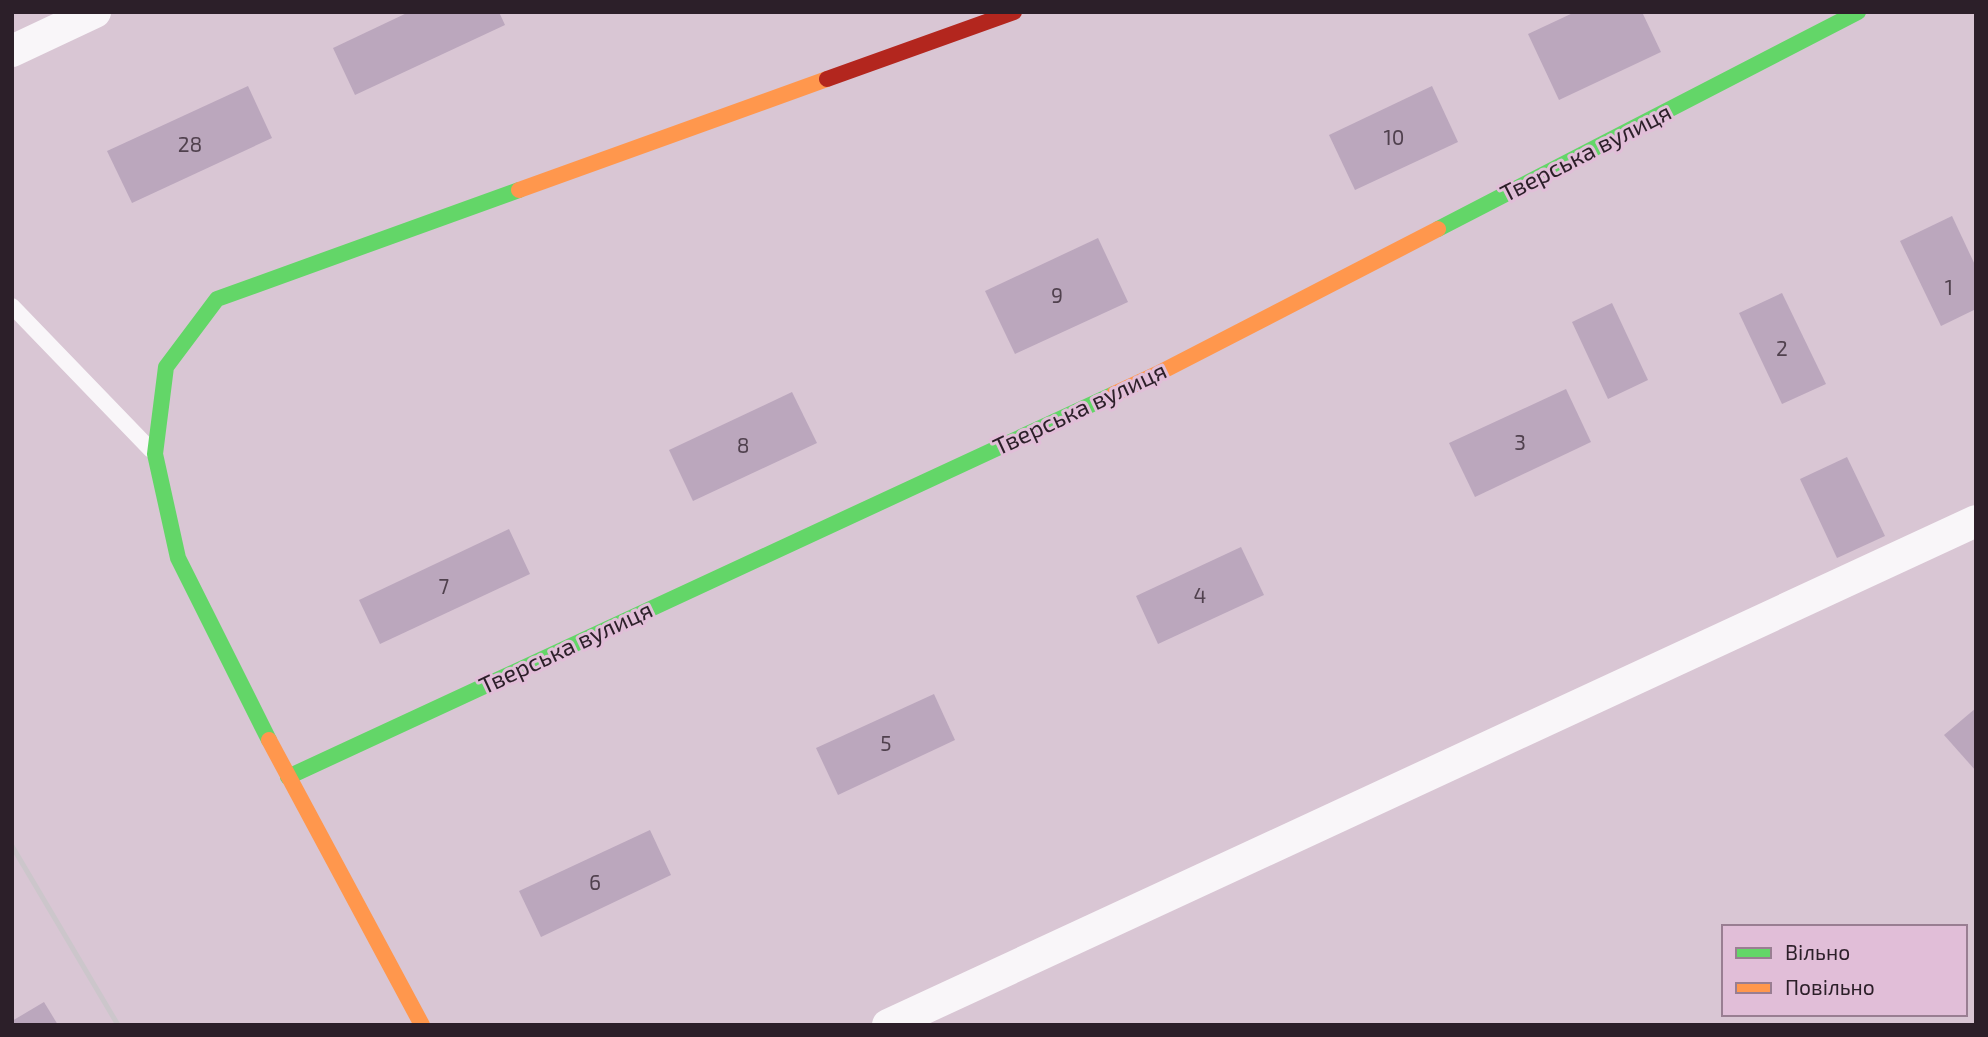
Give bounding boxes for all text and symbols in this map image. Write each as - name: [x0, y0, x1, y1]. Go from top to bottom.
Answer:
- street label: Тверська вулиця: [1495, 96, 1676, 208]
- house number: 10: [1383, 124, 1405, 149]
- house number: 28: [178, 131, 202, 156]
- house number: 1: [1945, 274, 1953, 299]
- house number: 9: [1051, 282, 1063, 307]
- house number: 2: [1776, 335, 1788, 360]
- street label: Тверська вулиця: [988, 355, 1171, 461]
- house number: 3: [1514, 429, 1526, 454]
- house number: 8: [737, 432, 749, 457]
- house number: 7: [439, 573, 450, 598]
- house number: 4: [1194, 582, 1206, 607]
- street label: Тверська вулиця: [474, 594, 657, 700]
- house number: 5: [880, 730, 892, 755]
- house number: 6: [589, 869, 601, 894]
- legend: [1722, 925, 1967, 1016]
- text: Вільно: [1785, 939, 1850, 964]
- text: Повільно: [1785, 974, 1875, 999]

